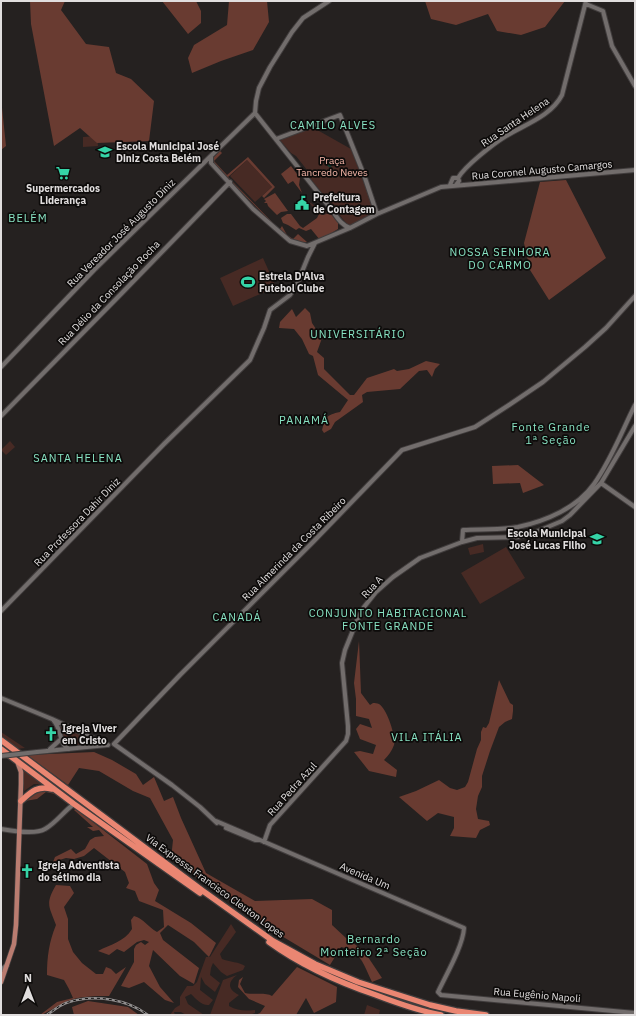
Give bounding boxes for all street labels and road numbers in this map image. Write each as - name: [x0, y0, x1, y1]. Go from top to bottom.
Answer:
- street label: Rua Santa Helena: [478, 94, 552, 150]
- street label: Rua Coronel Augusto Camargos: [471, 157, 613, 183]
- street label: Rua Vereador José Augusto Diniz: [64, 176, 178, 290]
- street label: Rua Délio da Consolação Rocha: [55, 237, 163, 348]
- street label: Rua Professora Dahir Diniz: [31, 475, 123, 569]
- street label: Rua Almerinda da Costa Ribeiro: [239, 494, 349, 604]
- street label: Rua A: [358, 573, 386, 601]
- street label: Rua Pedra Azul: [264, 759, 320, 819]
- street label: Via Expressa Francisco Cleuton Lopes: [143, 831, 287, 941]
- street label: Avenida Um: [338, 860, 392, 892]
- street label: Rua Eugênio Napoli: [493, 985, 581, 1005]

